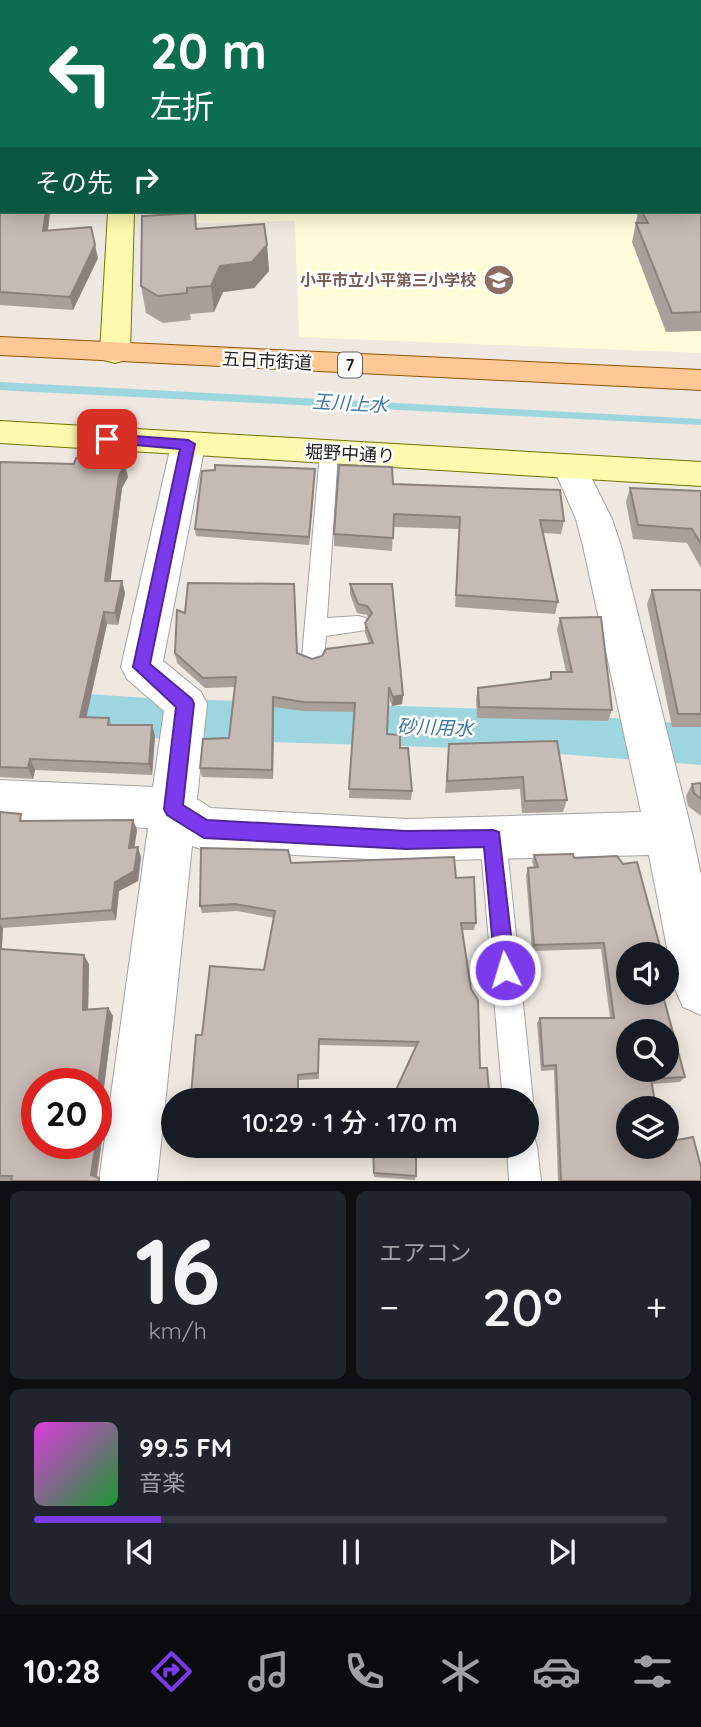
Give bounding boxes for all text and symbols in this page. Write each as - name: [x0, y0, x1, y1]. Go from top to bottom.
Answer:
- text: 20 m: [150, 20, 267, 81]
- icon: left: [35, 28, 126, 119]
- text: 左折: [150, 86, 214, 126]
- icon: right: [127, 161, 165, 199]
- text: その先: [35, 166, 113, 199]
- school or university icon: 小平市立小平第三小学校: [482, 263, 516, 297]
- place label: 小平市立小平第三小学校: [300, 270, 476, 290]
- street label: 五日市街道: [221, 347, 313, 374]
- road number: 7: [338, 352, 362, 378]
- water label: 玉川上水: [311, 389, 391, 417]
- pin: [77, 409, 137, 469]
- icon: arrive: [88, 420, 126, 458]
- street label: 堀野中通り: [304, 440, 396, 467]
- water label: 砂川用水: [397, 714, 475, 740]
- position arrow: [468, 933, 542, 1007]
- map controls: [616, 942, 679, 1159]
- button: sound: [616, 942, 679, 1005]
- button: search: [616, 1019, 679, 1082]
- speed limit sign: 20: [21, 1068, 112, 1159]
- button: layers: [616, 1096, 679, 1159]
- text: 10:29 · 1 分 · 170 m: [242, 1106, 458, 1139]
- text: 16: [135, 1213, 221, 1327]
- text: エアコン: [380, 1238, 472, 1267]
- text: 20°: [482, 1274, 563, 1339]
- text: −: [380, 1283, 399, 1331]
- text: +: [646, 1283, 667, 1331]
- text: km/h: [149, 1316, 207, 1345]
- text: 99.5 FM: [139, 1431, 232, 1464]
- text: 音楽: [139, 1468, 185, 1497]
- icon: previous: [121, 1533, 159, 1571]
- icon: pause: [332, 1533, 370, 1571]
- icon: next: [543, 1533, 581, 1571]
- icon: directions: [147, 1647, 196, 1696]
- icon: music: [244, 1647, 293, 1696]
- icon: phone: [340, 1647, 389, 1696]
- icon: climate: [436, 1647, 485, 1696]
- icon: car: [532, 1647, 581, 1696]
- icon: filters: [628, 1647, 677, 1696]
- text: 10:28: [24, 1651, 100, 1691]

